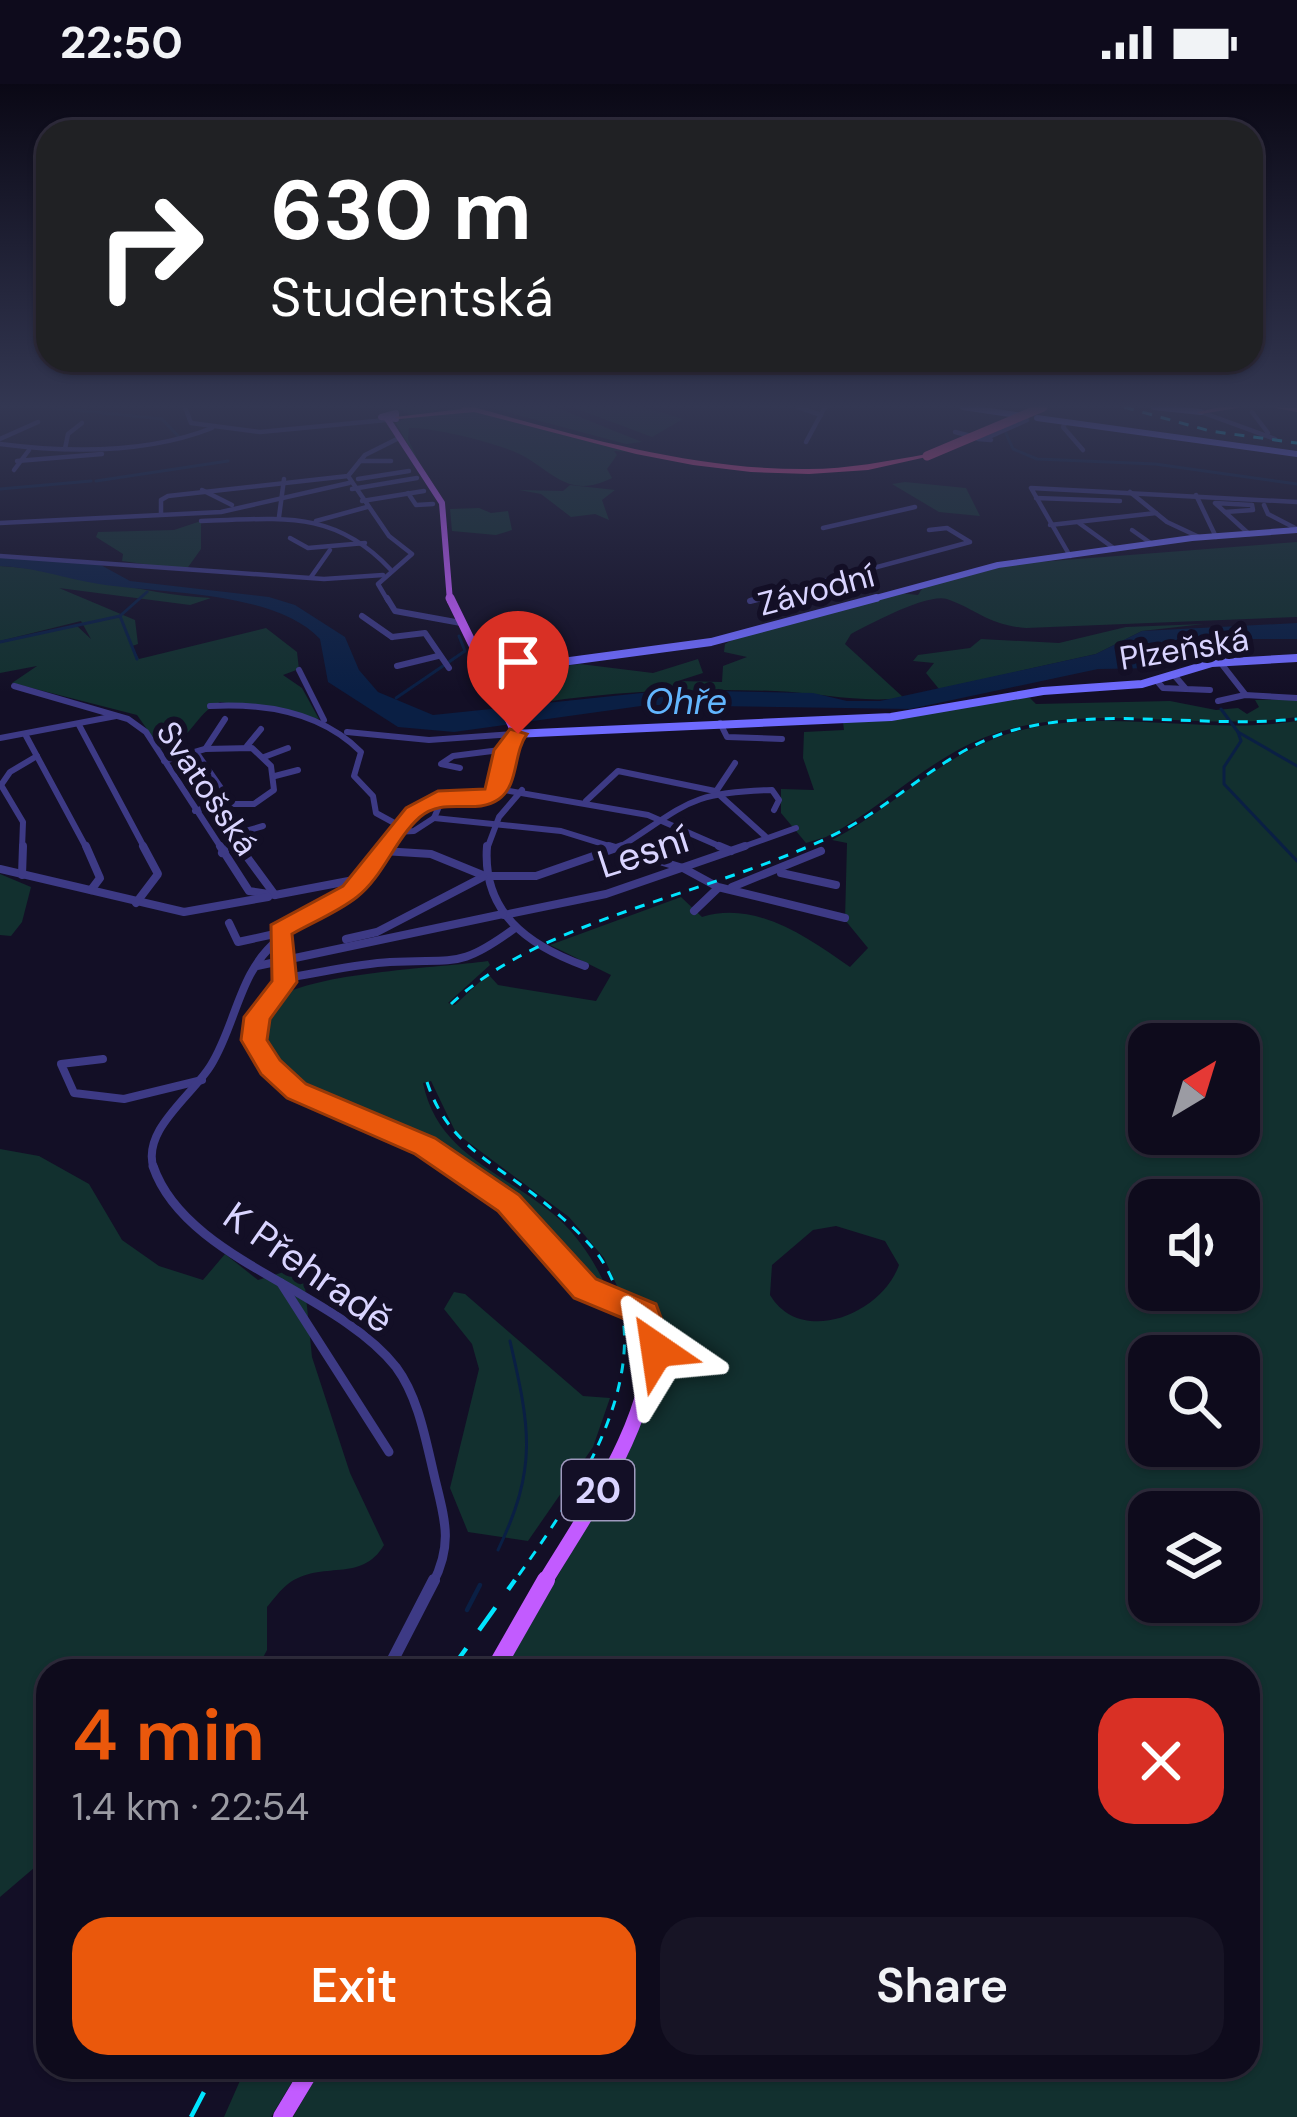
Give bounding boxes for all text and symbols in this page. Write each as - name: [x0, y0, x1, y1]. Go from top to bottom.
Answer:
- text: 22:50: [60, 13, 183, 72]
- text: 630 m: [270, 156, 532, 265]
- icon: right: [72, 168, 228, 324]
- text: Studentská: [270, 262, 554, 333]
- street label: Závodní: [753, 553, 879, 626]
- pin: [467, 611, 569, 734]
- street label: Plzeňská: [1116, 617, 1252, 680]
- icon: arrive: [485, 629, 551, 695]
- water label: Ohře: [645, 678, 727, 725]
- street label: Svatošská: [147, 713, 268, 864]
- street label: Lesní: [591, 813, 695, 890]
- north arrow: [1128, 1023, 1260, 1155]
- map controls: [1128, 1023, 1260, 1623]
- button: sound: [1128, 1179, 1260, 1311]
- street label: K Přehradě: [214, 1190, 404, 1345]
- position arrow: [594, 1287, 720, 1413]
- button: search: [1128, 1335, 1260, 1467]
- road number: 20: [562, 1460, 634, 1520]
- button: layers: [1128, 1491, 1260, 1623]
- text: 4 min: [72, 1689, 265, 1782]
- button: close: [1098, 1698, 1224, 1824]
- text: 1.4 km · 22:54: [72, 1781, 309, 1832]
- button: Exit: [72, 1917, 636, 2055]
- button: Share: [660, 1917, 1224, 2055]

